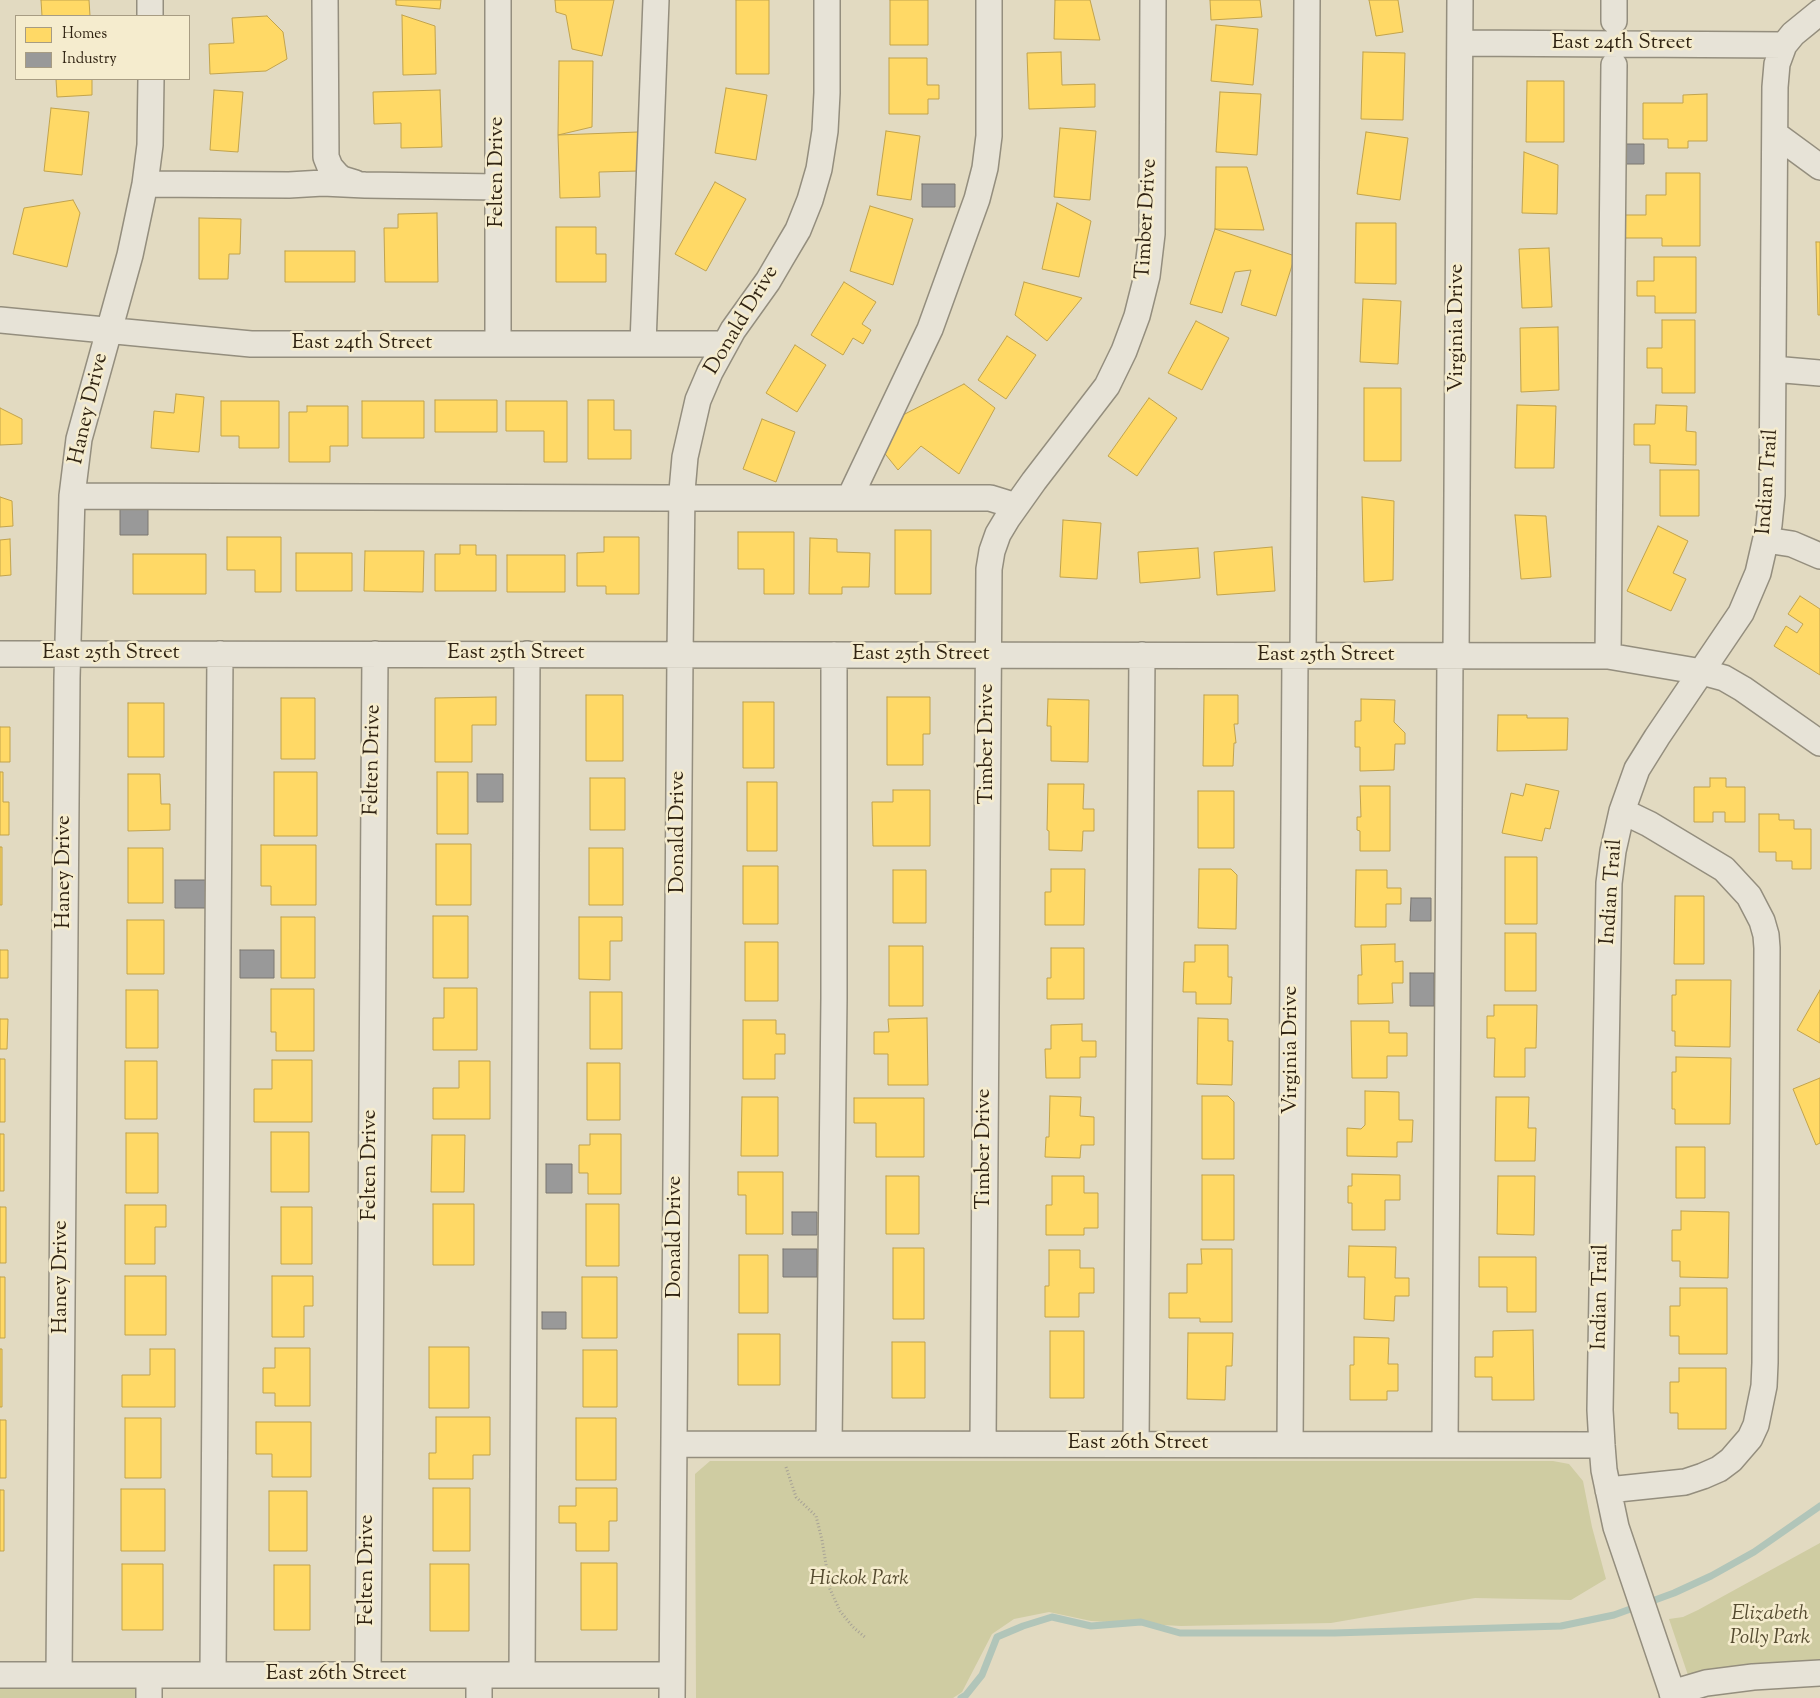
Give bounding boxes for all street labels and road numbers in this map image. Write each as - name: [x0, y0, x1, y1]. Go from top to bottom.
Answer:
- street label: East 24th Street: [1552, 31, 1692, 57]
- street label: Felten Drive: [485, 116, 511, 228]
- street label: Timber Drive: [1132, 158, 1164, 280]
- street label: Donald Drive: [701, 262, 785, 380]
- street label: Virginia Drive: [1445, 264, 1471, 392]
- street label: East 24th Street: [292, 331, 432, 357]
- street label: Haney Drive: [65, 351, 115, 467]
- street label: Indian Trail: [1753, 428, 1785, 536]
- street label: East 25th Street: [42, 641, 180, 667]
- street label: East 25th Street: [447, 641, 585, 667]
- street label: East 25th Street: [852, 642, 990, 668]
- street label: East 25th Street: [1257, 643, 1395, 669]
- street label: Timber Drive: [975, 683, 1001, 805]
- street label: Felten Drive: [360, 704, 388, 816]
- street label: Donald Drive: [666, 771, 692, 893]
- street label: Haney Drive: [52, 815, 78, 929]
- street label: Indian Trail: [1597, 838, 1629, 946]
- street label: Virginia Drive: [1279, 986, 1305, 1114]
- street label: Timber Drive: [972, 1088, 998, 1210]
- street label: Felten Drive: [358, 1109, 384, 1221]
- street label: Donald Drive: [663, 1176, 689, 1298]
- street label: Haney Drive: [49, 1220, 75, 1334]
- street label: Indian Trail: [1588, 1244, 1616, 1350]
- street label: East 26th Street: [1068, 1431, 1208, 1457]
- street label: Felten Drive: [355, 1514, 381, 1626]
- street label: East 26th Street: [266, 1662, 406, 1688]

